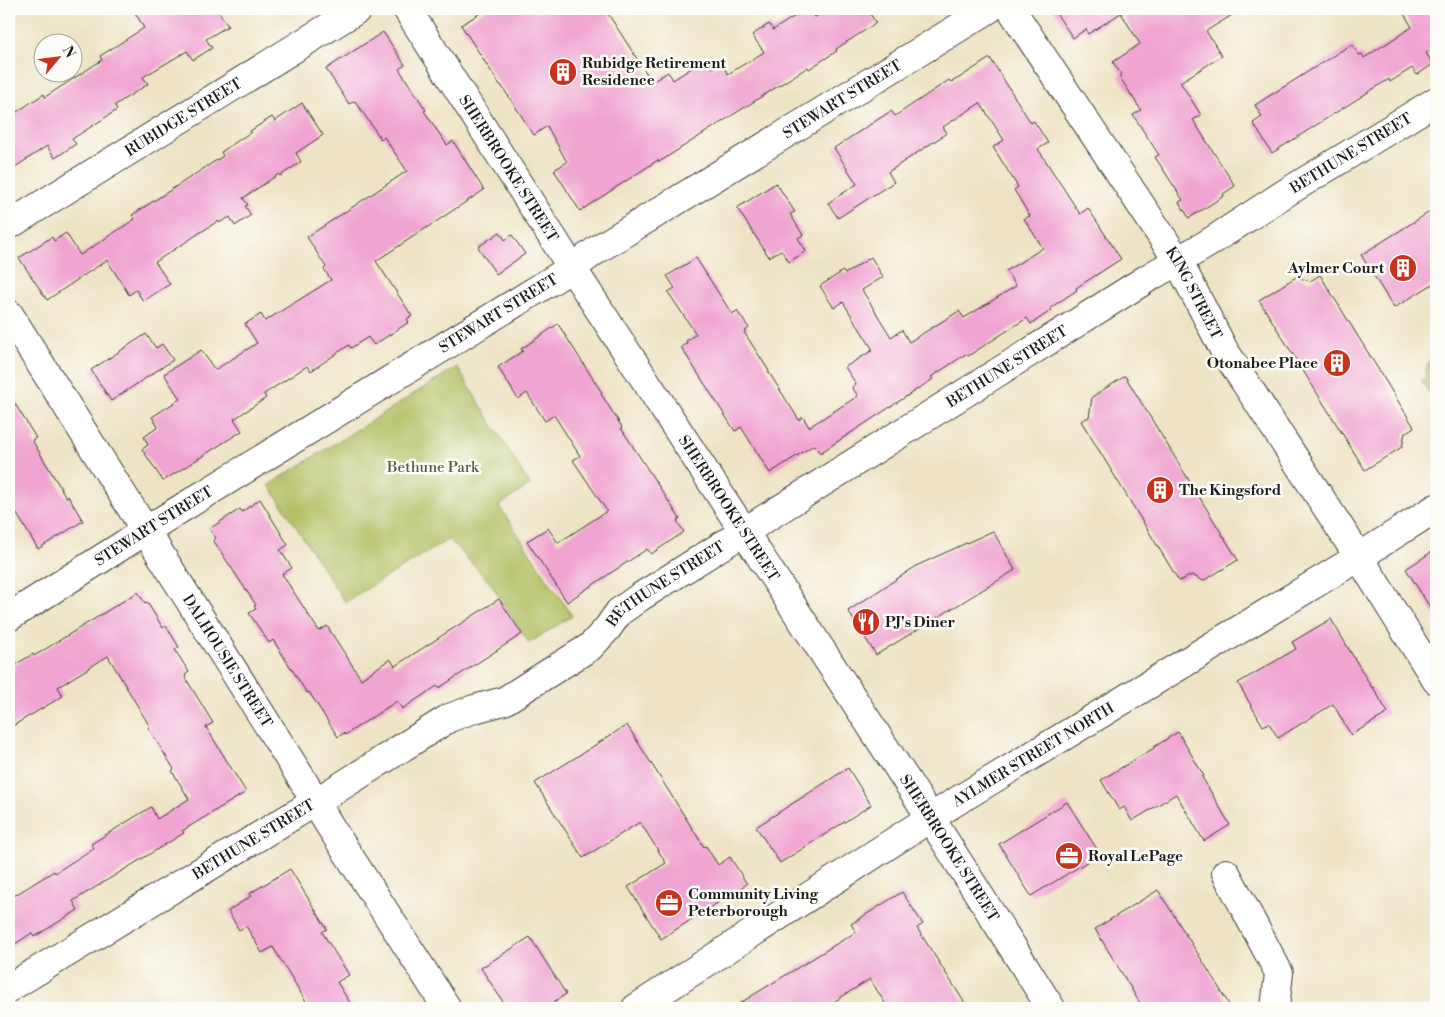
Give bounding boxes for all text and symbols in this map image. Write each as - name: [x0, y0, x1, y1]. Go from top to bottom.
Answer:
- north arrow: [32, 32, 82, 82]
- text: N: [58, 43, 79, 61]
- place label: Rubidge Retirement Residence: [582, 54, 726, 90]
- street label: STEWART STREET: [779, 56, 906, 143]
- building icon: Rubidge Retirement Residence: [548, 57, 578, 87]
- street label: RUBIDGE STREET: [122, 74, 246, 161]
- street label: SHERBROOKE STREET: [454, 92, 562, 246]
- street label: BETHUNE STREET: [1286, 109, 1416, 199]
- street label: KING STREET: [1161, 243, 1226, 343]
- building icon: Aylmer Court: [1388, 253, 1418, 283]
- place label: Aylmer Court: [1287, 259, 1385, 278]
- street label: STEWART STREET: [436, 270, 562, 357]
- street label: BETHUNE STREET: [942, 322, 1072, 413]
- building icon: Otonabee Place: [1322, 348, 1352, 378]
- place label: Otonabee Place: [1207, 354, 1318, 373]
- street label: SHERBROOKE STREET: [674, 432, 783, 586]
- park label: Bethune Park: [386, 458, 480, 477]
- building icon: The Kingsford: [1145, 475, 1175, 505]
- place label: The Kingsford: [1179, 481, 1282, 500]
- street label: STEWART STREET: [91, 482, 217, 570]
- street label: BETHUNE STREET: [602, 537, 729, 631]
- street label: DALHOUSIE STREET: [178, 591, 276, 732]
- restaurant icon: PJ's Diner: [851, 607, 881, 637]
- place label: PJ's Diner: [885, 613, 956, 632]
- street label: AYLMER STREET NORTH: [948, 699, 1118, 812]
- street label: SHERBROOKE STREET: [895, 771, 1003, 926]
- street label: BETHUNE STREET: [188, 795, 319, 885]
- office icon: Royal LePage: [1054, 841, 1084, 871]
- place label: Royal LePage: [1088, 847, 1183, 866]
- place label: Community Living Peterborough: [688, 885, 819, 921]
- office icon: Community Living Peterborough: [654, 888, 684, 918]

